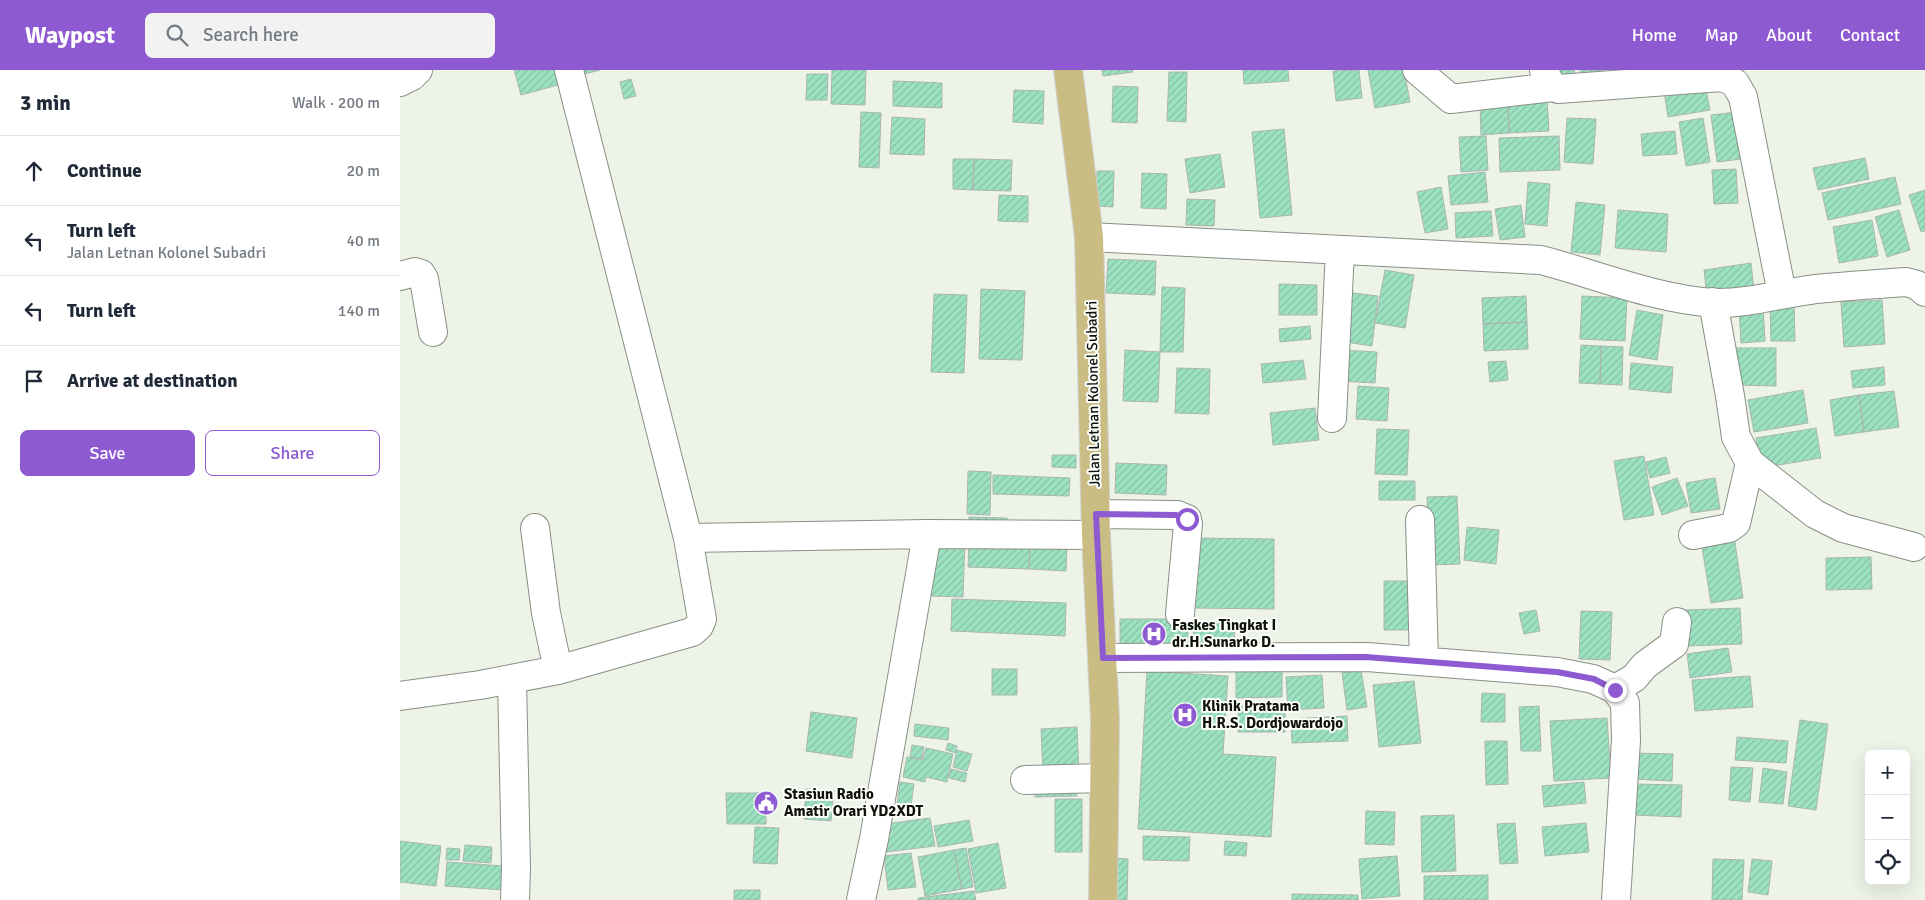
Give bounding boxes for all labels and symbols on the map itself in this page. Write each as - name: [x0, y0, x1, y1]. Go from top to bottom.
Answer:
- street label: Jalan Letnan Kolonel Subadri: [1082, 301, 1104, 487]
- route start: [1176, 508, 1199, 531]
- place label: Faskes Tingkat I dr.H.Sunarko D.: [1172, 616, 1276, 651]
- hospital icon: Faskes Tingkat I dr.H.Sunarko D.: [1141, 621, 1167, 647]
- route end: [1604, 679, 1627, 702]
- place label: Klinik Pratama H.R.S. Dordjowardojo: [1202, 697, 1343, 732]
- hospital icon: Klinik Pratama H.R.S. Dordjowardojo: [1172, 702, 1198, 728]
- place label: Stasiun Radio Amatir Orari YD2XDT: [784, 785, 923, 820]
- public building icon: Stasiun Radio Amatir Orari YD2XDT: [753, 790, 779, 816]

